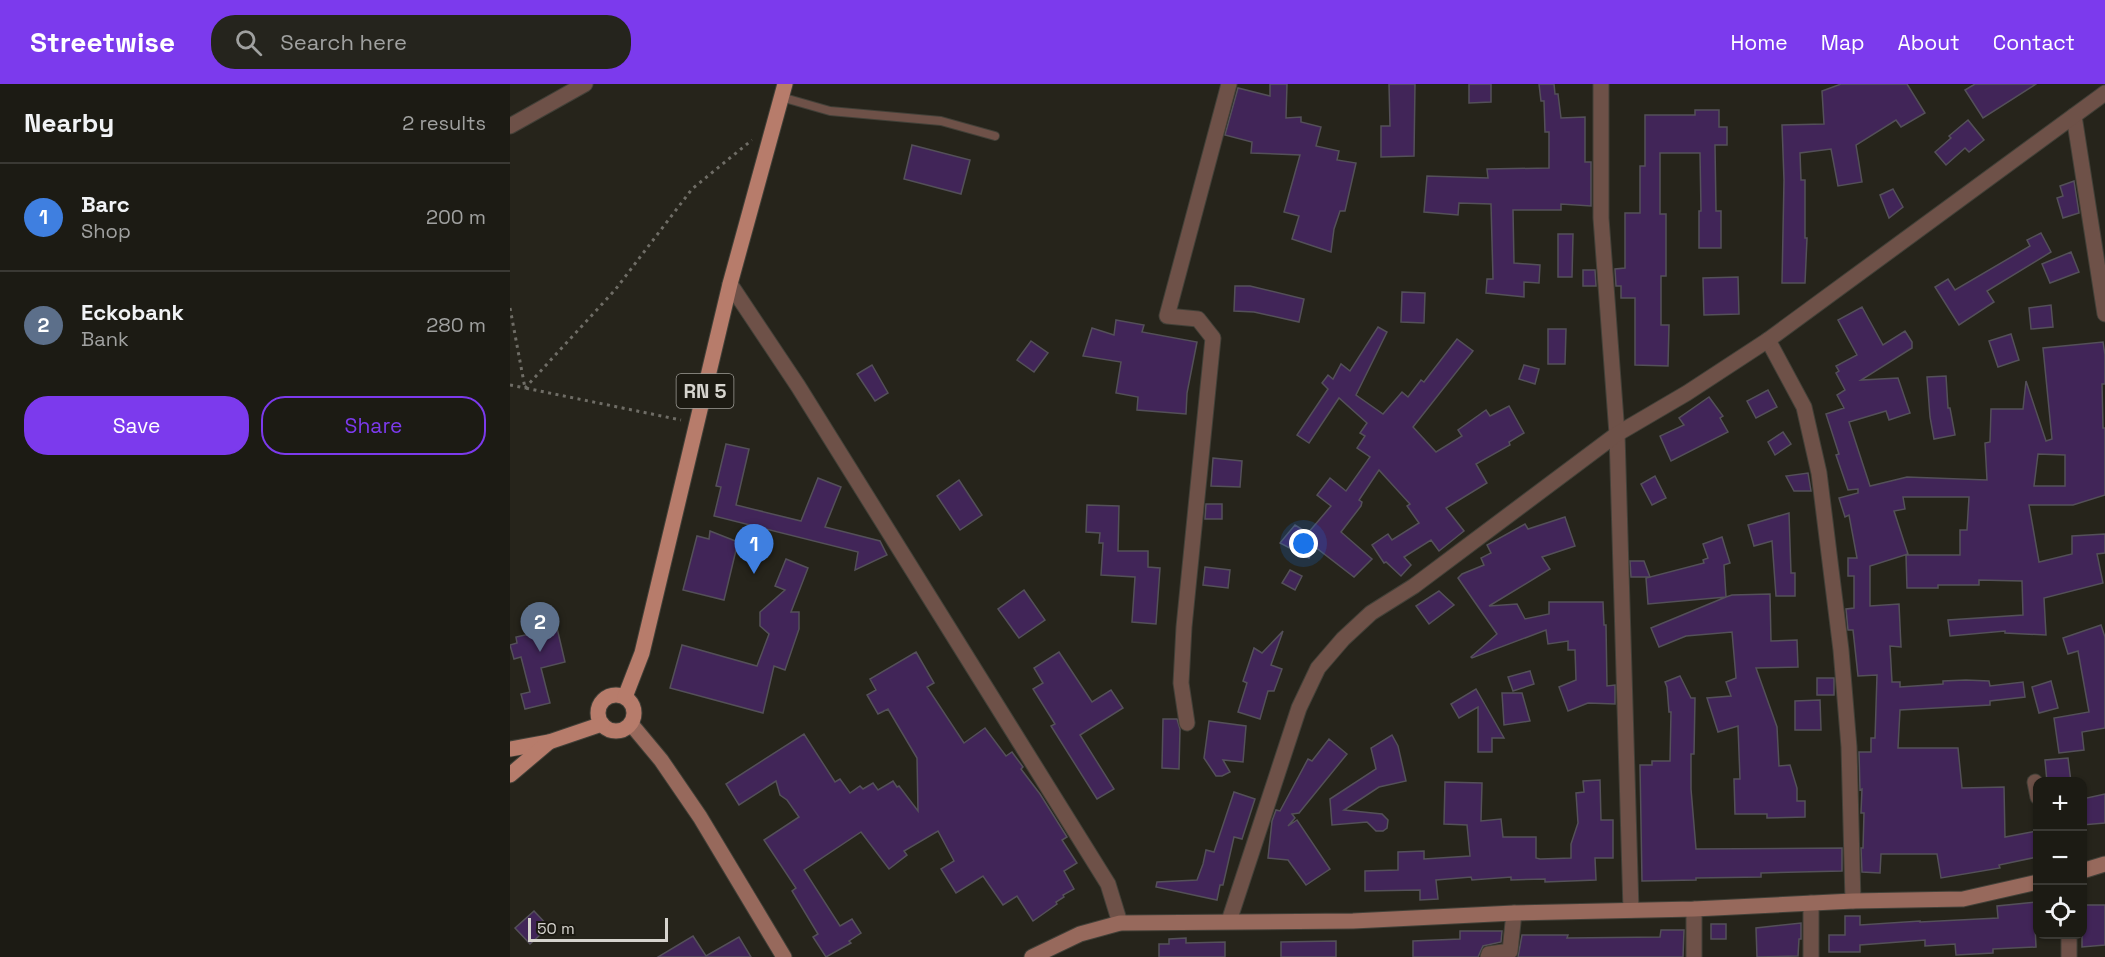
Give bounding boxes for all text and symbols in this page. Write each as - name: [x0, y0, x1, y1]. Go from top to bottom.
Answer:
- search box: [211, 15, 631, 69]
- text: Streetwise: [30, 24, 175, 60]
- icon: search: [232, 26, 265, 59]
- text: Search here: [280, 28, 407, 56]
- text: Home: [1730, 29, 1788, 56]
- text: Map: [1821, 29, 1865, 56]
- text: About: [1898, 29, 1960, 56]
- text: Contact: [1993, 29, 2075, 56]
- text: Nearby: [24, 106, 114, 140]
- text: 2 results: [402, 110, 486, 136]
- text: Barc: [81, 190, 130, 218]
- text: 1: [39, 204, 48, 230]
- text: 200 m: [426, 204, 486, 230]
- text: Shop: [81, 218, 131, 244]
- text: Eckobank: [81, 298, 184, 326]
- text: 2: [38, 312, 49, 338]
- text: 280 m: [426, 312, 486, 338]
- text: Bank: [81, 326, 129, 352]
- road number: RN 5: [676, 374, 734, 408]
- button: Save: [24, 396, 249, 455]
- button: Share: [261, 396, 486, 455]
- pin: 1: [734, 524, 774, 574]
- your location: [1289, 529, 1318, 558]
- pin: 2: [520, 602, 560, 652]
- map controls: [2033, 777, 2087, 939]
- button: +: [2033, 777, 2087, 831]
- button: −: [2033, 831, 2087, 885]
- button: locate: [2033, 885, 2087, 939]
- scale bar: [528, 915, 668, 942]
- text: 50 m: [537, 918, 575, 939]

